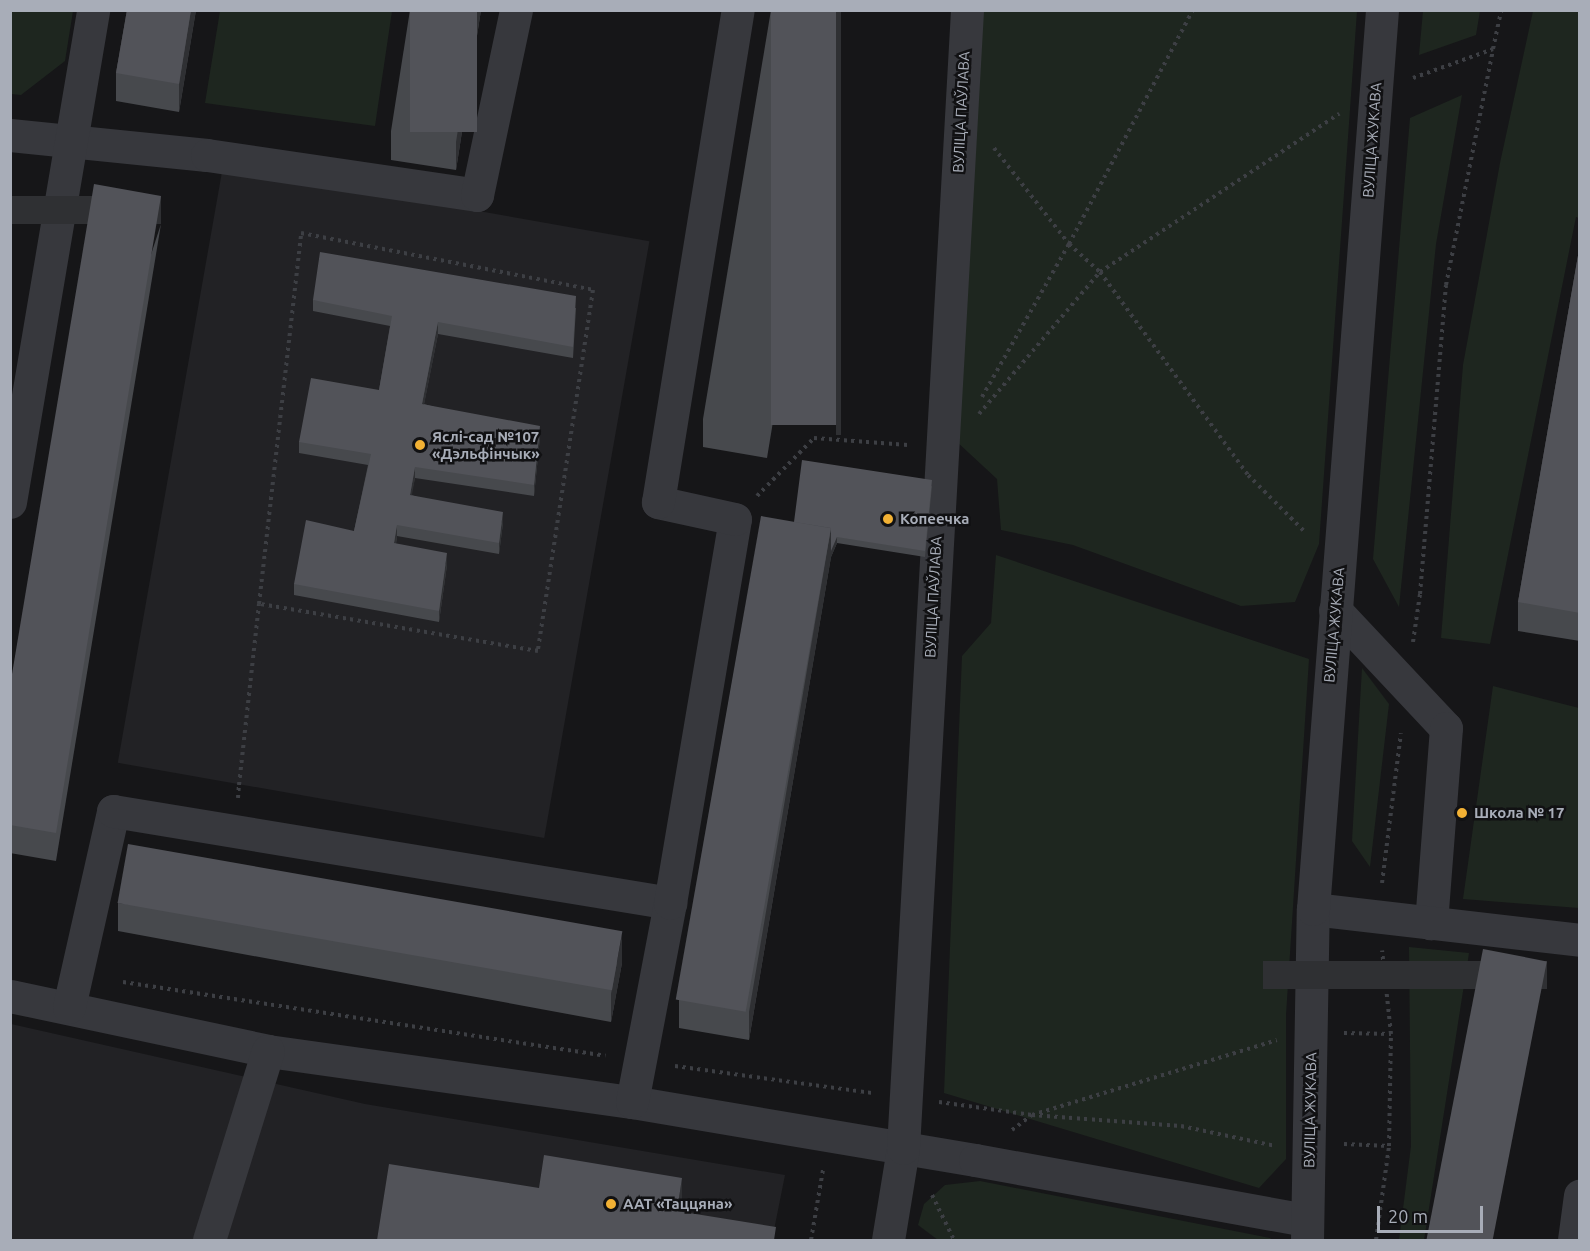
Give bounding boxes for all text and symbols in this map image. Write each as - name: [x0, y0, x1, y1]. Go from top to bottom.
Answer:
- street label: ВУЛІЦА ПАЎЛАВА: [949, 51, 973, 173]
- street label: ВУЛІЦА ЖУКАВА: [1359, 82, 1385, 198]
- place label: Яслі-сад №107 «Дэльфінчык»: [432, 427, 540, 462]
- marker: Яслі-сад №107 «Дэльфінчык»: [413, 438, 427, 452]
- place label: Копеечка: [900, 510, 970, 528]
- marker: Копеечка: [881, 512, 895, 526]
- street label: ВУЛІЦА ПАЎЛАВА: [921, 536, 945, 658]
- street label: ВУЛІЦА ЖУКАВА: [1320, 567, 1348, 683]
- place label: Школа № 17: [1474, 804, 1564, 822]
- marker: Школа № 17: [1455, 806, 1469, 820]
- street label: ВУЛІЦА ЖУКАВА: [1300, 1052, 1320, 1168]
- scale bar: [1380, 1194, 1486, 1232]
- place label: ААТ «Таццяна»: [623, 1195, 732, 1213]
- marker: ААТ «Таццяна»: [604, 1197, 618, 1211]
- text: 20 m: [1388, 1206, 1428, 1226]

